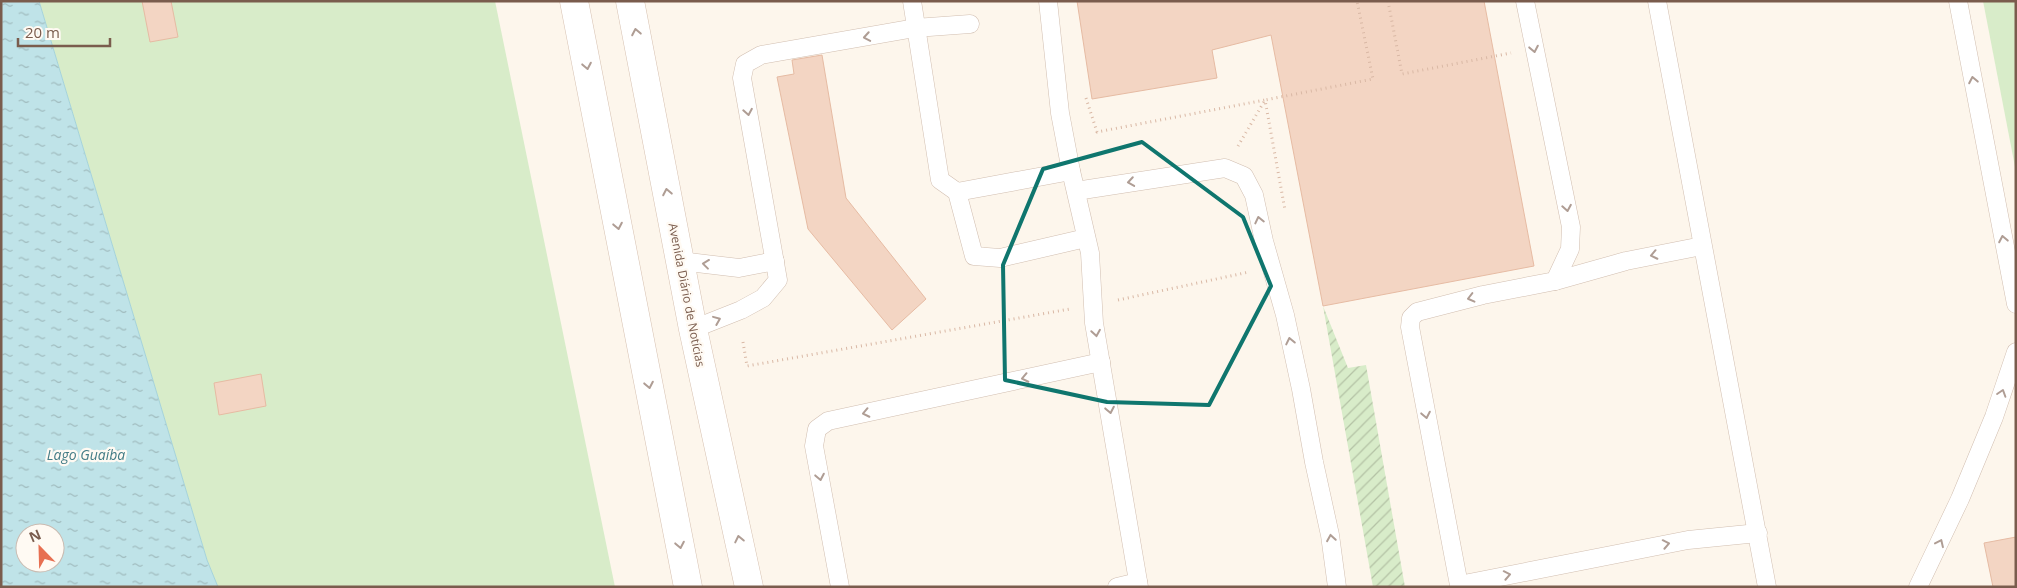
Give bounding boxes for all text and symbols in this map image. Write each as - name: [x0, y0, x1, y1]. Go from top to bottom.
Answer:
- scale bar: [18, 15, 110, 47]
- text: 20 m: [25, 22, 60, 42]
- one-way arrow: [631, 28, 642, 36]
- one-way arrow: [863, 31, 872, 41]
- one-way arrow: [1529, 45, 1539, 54]
- one-way arrow: [581, 62, 591, 71]
- one-way arrow: [1968, 75, 1978, 84]
- one-way arrow: [742, 107, 752, 116]
- one-way arrow: [1126, 177, 1135, 187]
- one-way arrow: [662, 187, 672, 196]
- one-way arrow: [1562, 204, 1572, 213]
- one-way arrow: [1254, 216, 1265, 224]
- one-way arrow: [612, 221, 623, 230]
- street label: Avenida Diário de Notícias: [665, 222, 709, 369]
- one-way arrow: [1999, 235, 2009, 244]
- one-way arrow: [1649, 249, 1658, 260]
- one-way arrow: [702, 259, 710, 270]
- one-way arrow: [1466, 292, 1475, 303]
- one-way arrow: [712, 315, 721, 326]
- one-way arrow: [1091, 329, 1101, 338]
- one-way arrow: [1286, 337, 1296, 346]
- one-way arrow: [1020, 373, 1029, 383]
- one-way arrow: [644, 381, 654, 390]
- one-way arrow: [1996, 389, 2006, 398]
- one-way arrow: [1104, 405, 1115, 414]
- one-way arrow: [861, 407, 870, 418]
- one-way arrow: [1421, 410, 1431, 419]
- water label: Lago Guaíba: [47, 445, 125, 464]
- one-way arrow: [814, 473, 824, 482]
- north arrow: [15, 523, 65, 573]
- text: N: [26, 525, 44, 547]
- one-way arrow: [1326, 534, 1336, 543]
- one-way arrow: [734, 535, 745, 544]
- one-way arrow: [1934, 539, 1944, 548]
- one-way arrow: [675, 540, 685, 549]
- one-way arrow: [1662, 540, 1671, 550]
- one-way arrow: [1502, 571, 1511, 581]

